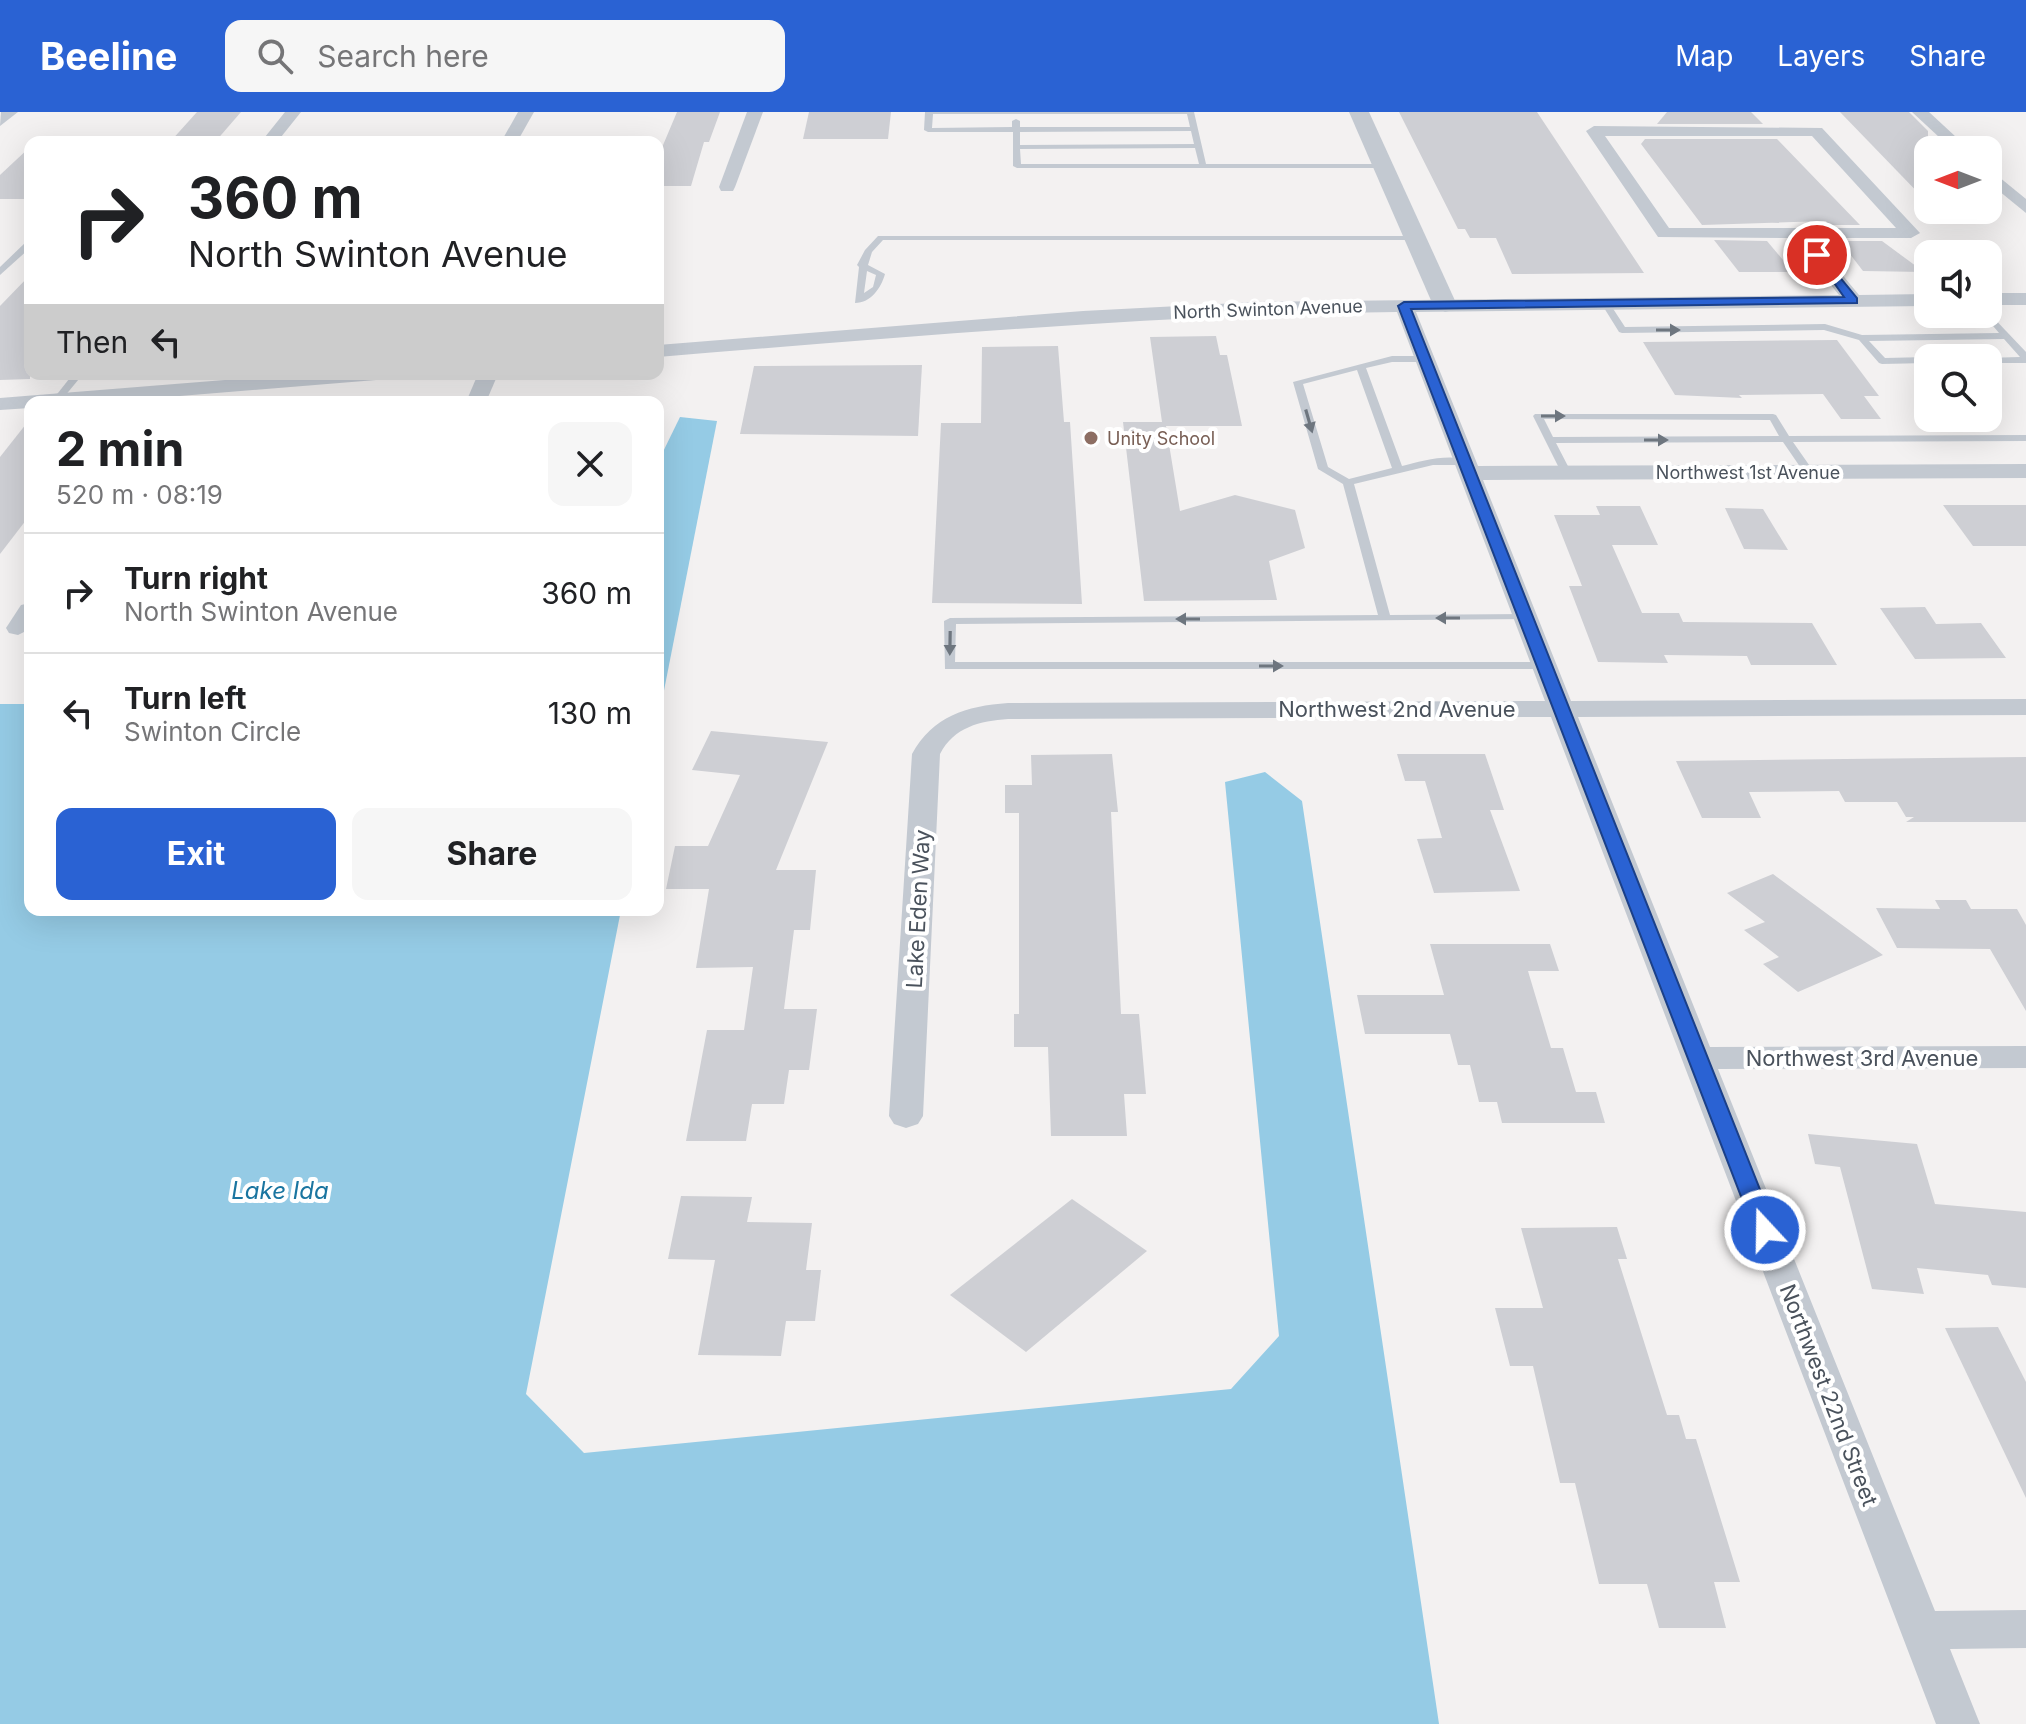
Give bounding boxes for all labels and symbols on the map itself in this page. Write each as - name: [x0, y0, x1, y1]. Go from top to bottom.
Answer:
- north arrow: [1914, 136, 2002, 224]
- pin: [1783, 221, 1851, 289]
- street label: North Swinton Avenue: [1173, 295, 1363, 323]
- one-way arrow: [1656, 324, 1681, 336]
- one-way arrow: [1303, 409, 1316, 433]
- one-way arrow: [1541, 410, 1566, 422]
- place label: Unity School: [1107, 428, 1215, 449]
- marker: Unity School: [1082, 429, 1100, 447]
- one-way arrow: [1644, 434, 1669, 446]
- street label: Northwest 1st Avenue: [1656, 462, 1840, 483]
- one-way arrow: [1435, 612, 1460, 624]
- one-way arrow: [1175, 613, 1200, 625]
- one-way arrow: [944, 631, 956, 656]
- one-way arrow: [1259, 660, 1284, 672]
- street label: Northwest 2nd Avenue: [1278, 696, 1516, 722]
- street label: Lake Eden Way: [901, 829, 935, 989]
- street label: Northwest 3rd Avenue: [1746, 1045, 1978, 1071]
- water label: Lake Ida: [231, 1176, 329, 1205]
- position arrow: [1723, 1188, 1807, 1272]
- street label: Northwest 22nd Street: [1775, 1280, 1883, 1510]

